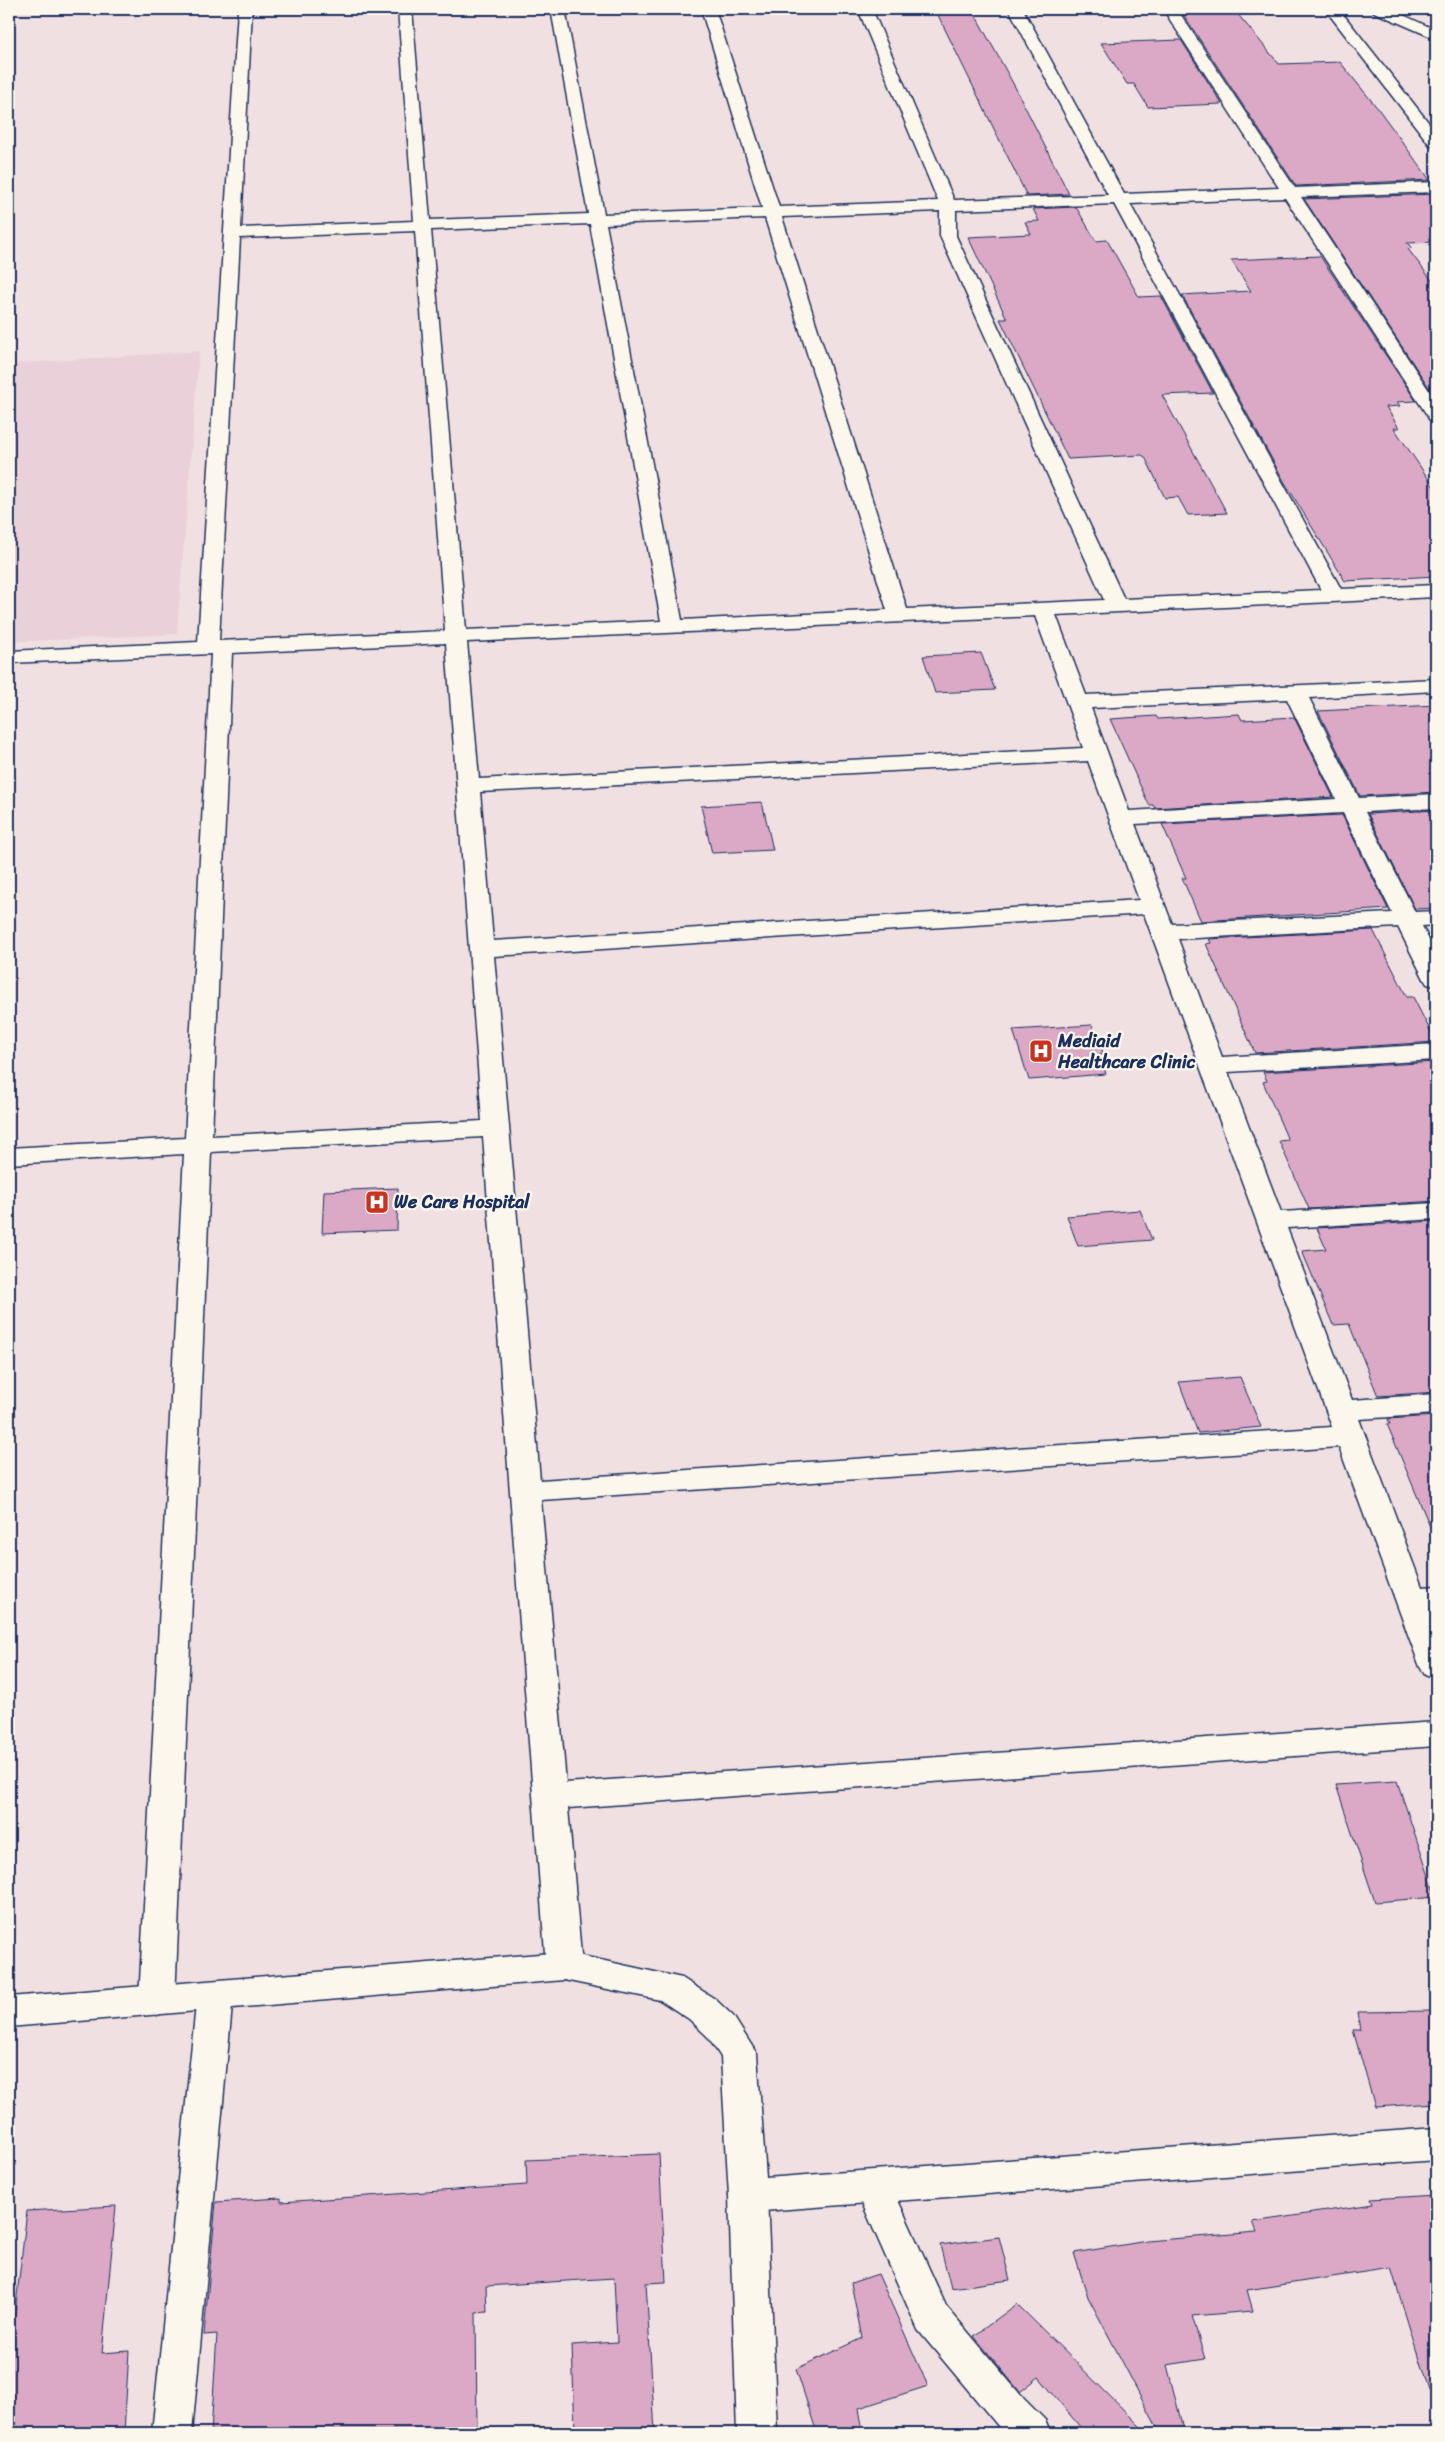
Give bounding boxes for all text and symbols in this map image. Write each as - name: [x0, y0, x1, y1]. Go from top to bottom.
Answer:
- place label: Mediaid Healthcare Clinic: [1057, 1025, 1196, 1078]
- hospital icon: Mediaid Healthcare Clinic: [1028, 1038, 1054, 1064]
- place label: We Care Hospital: [394, 1186, 530, 1218]
- hospital icon: We Care Hospital: [364, 1189, 390, 1215]

